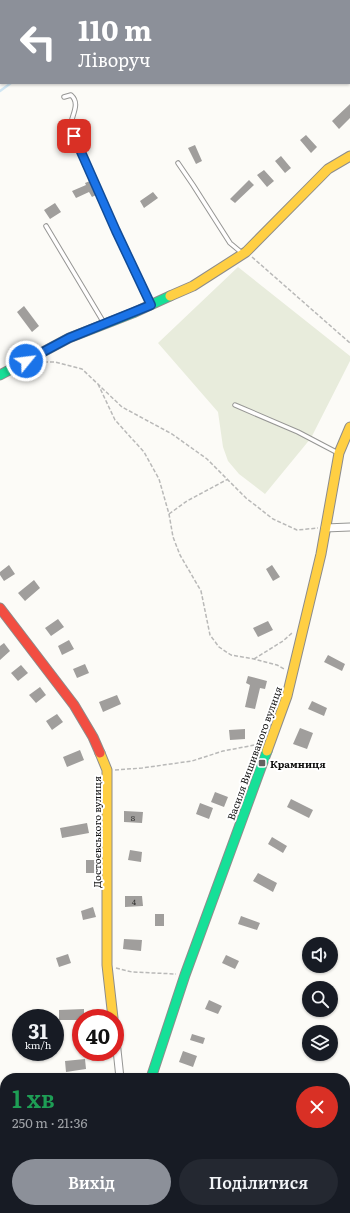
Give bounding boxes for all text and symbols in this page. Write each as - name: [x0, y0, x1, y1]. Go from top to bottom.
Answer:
- text: 110 m: [78, 8, 152, 50]
- icon: left: [12, 16, 64, 68]
- text: Ліворуч: [78, 46, 151, 73]
- pin: [57, 119, 91, 153]
- icon: arrive: [63, 125, 85, 147]
- position arrow: [5, 340, 47, 382]
- street label: Василя Вишиваного вулиця: [223, 684, 285, 822]
- place label: Крамниця: [270, 756, 326, 771]
- marker: Крамниця: [257, 758, 267, 768]
- street label: Достоєвського вулиця: [89, 776, 104, 888]
- house number: 8: [131, 812, 136, 823]
- house number: 4: [132, 896, 137, 907]
- map controls: [302, 937, 338, 1061]
- button: sound: [302, 937, 338, 973]
- button: search: [302, 981, 338, 1017]
- speed limit sign: 40: [72, 1009, 124, 1061]
- text: 31: [28, 1015, 48, 1045]
- button: layers: [302, 1025, 338, 1061]
- text: km/h: [25, 1037, 51, 1052]
- text: 1 хв: [12, 1080, 55, 1115]
- button: close: [296, 1086, 338, 1128]
- text: 250 m · 21:36: [12, 1113, 88, 1132]
- button: Вихід: [12, 1159, 171, 1205]
- button: Поділитися: [179, 1159, 338, 1205]

